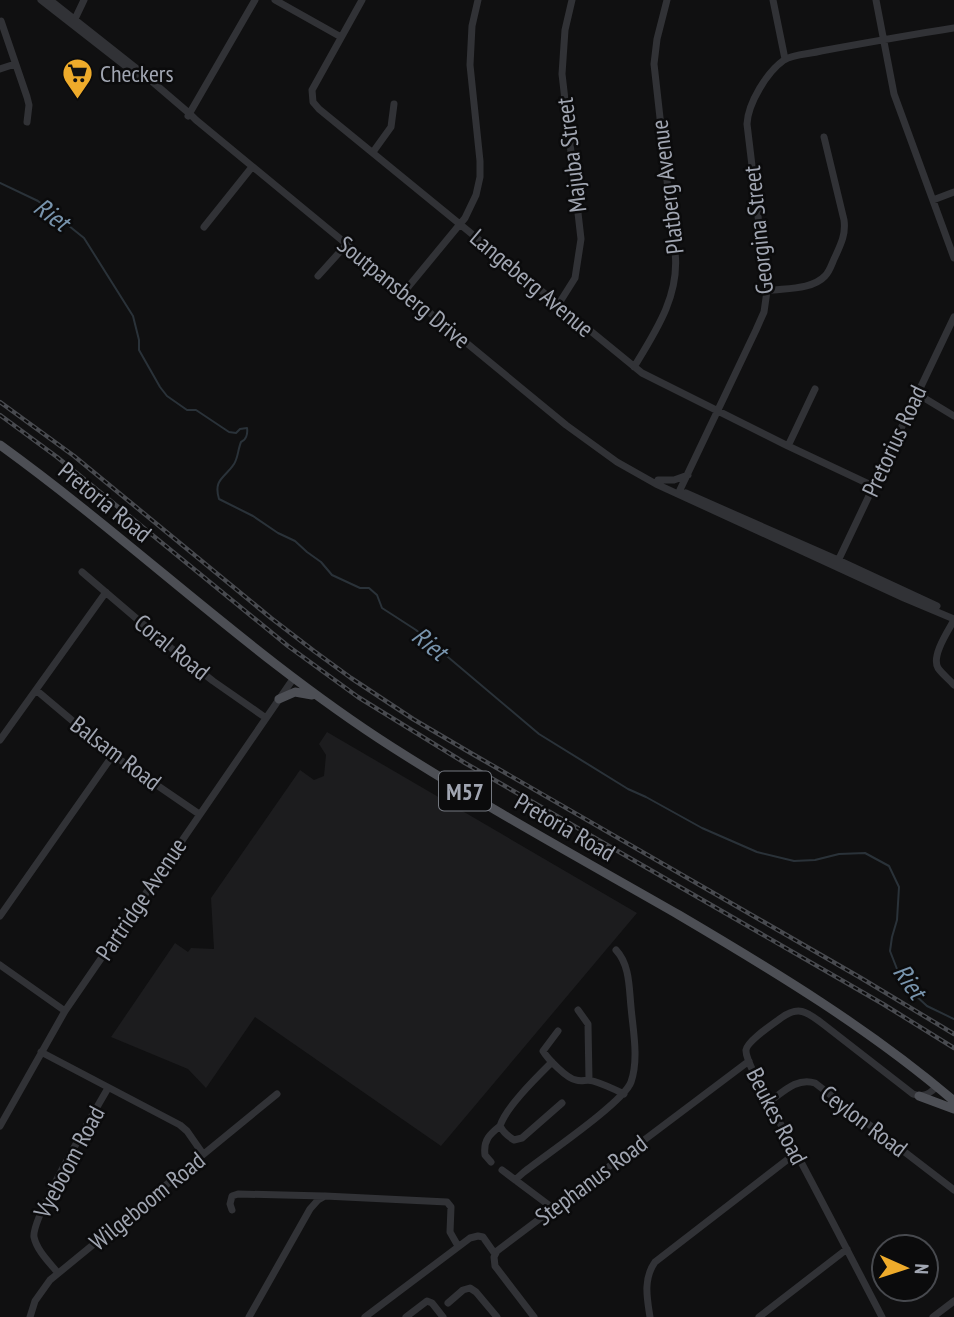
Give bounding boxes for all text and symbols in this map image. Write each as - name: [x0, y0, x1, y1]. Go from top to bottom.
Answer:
- supermarket icon: Checkers: [60, 56, 94, 100]
- place label: Checkers: [100, 58, 174, 89]
- street label: Majuba Street: [549, 96, 593, 214]
- street label: Platberg Avenue: [643, 118, 691, 256]
- street label: Georgina Street: [736, 164, 780, 296]
- water label: Riet: [28, 190, 79, 240]
- street label: Langeberg Avenue: [464, 222, 600, 344]
- street label: Soutpansberg Drive: [331, 229, 477, 355]
- street label: Pretorius Road: [855, 380, 933, 502]
- street label: Pretoria Road: [52, 455, 158, 549]
- street label: Coral Road: [128, 607, 216, 687]
- water label: Riet: [406, 619, 457, 669]
- street label: Balsam Road: [64, 709, 168, 797]
- road number: M57: [439, 772, 491, 810]
- street label: Pretoria Road: [509, 786, 621, 868]
- street label: Partridge Avenue: [89, 832, 193, 966]
- water label: Riet: [886, 957, 935, 1008]
- street label: Beukes Road: [739, 1062, 815, 1170]
- street label: Ceylon Road: [814, 1078, 914, 1164]
- street label: Vyeboom Road: [26, 1101, 111, 1224]
- street label: Stephanus Road: [529, 1128, 653, 1232]
- street label: Wilgeboom Road: [83, 1145, 211, 1257]
- north arrow: [870, 1233, 940, 1303]
- text: N: [910, 1263, 934, 1275]

